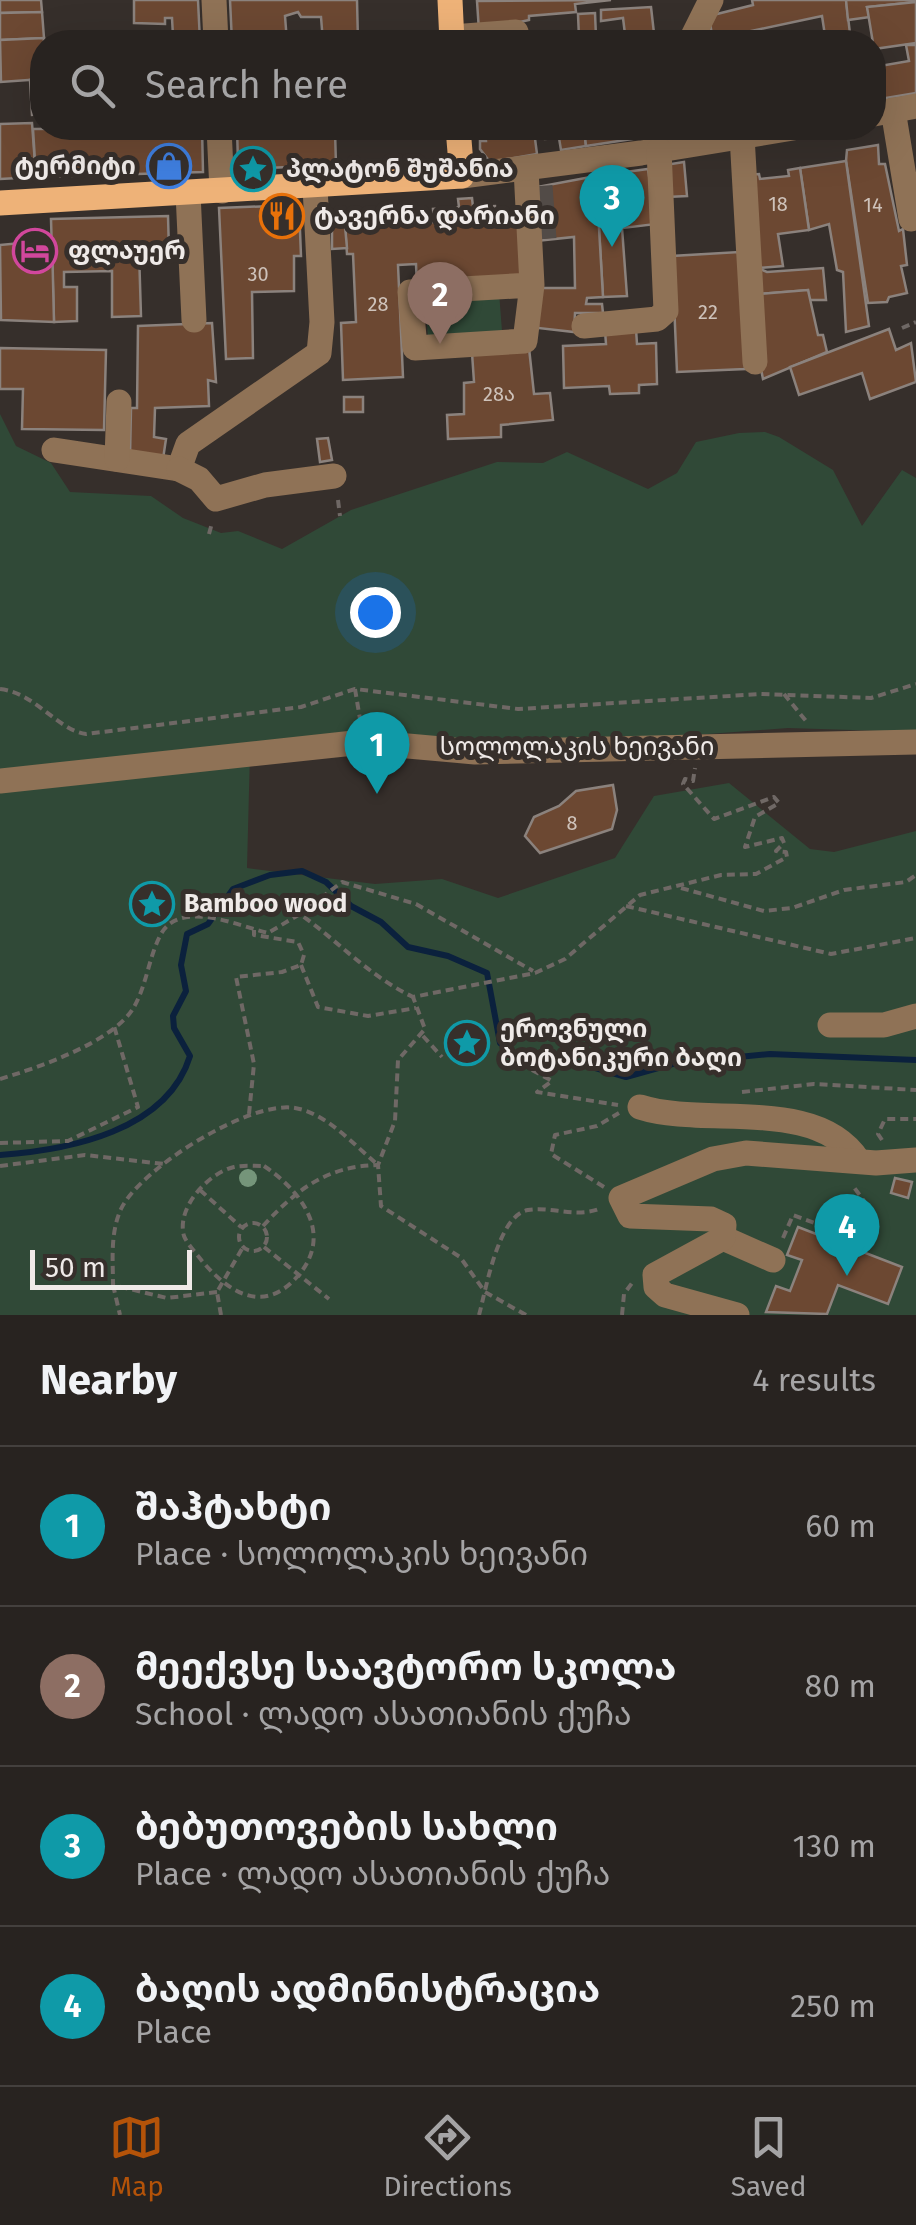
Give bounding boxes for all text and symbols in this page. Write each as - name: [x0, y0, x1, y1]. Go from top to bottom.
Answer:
- search box: [30, 30, 886, 140]
- icon: search: [65, 58, 120, 113]
- text: Search here: [145, 62, 348, 108]
- shop icon: ტერმიტი: [146, 143, 192, 189]
- place icon: პლატონ შუშანია: [230, 146, 276, 192]
- place label: ტერმიტი: [14, 151, 136, 181]
- place label: პლატონ შუშანია: [286, 154, 514, 184]
- pin: 3: [580, 164, 644, 247]
- house number: 18: [768, 192, 788, 216]
- restaurant icon: ტავერნა დარიანი: [259, 193, 305, 239]
- house number: 14: [863, 193, 883, 217]
- place label: ტავერნა დარიანი: [314, 201, 555, 231]
- hotel icon: ფლაუერ: [12, 228, 58, 274]
- place label: ფლაუერ: [68, 236, 186, 266]
- house number: 30: [247, 262, 269, 286]
- pin: 2: [408, 262, 472, 344]
- house number: 28: [368, 292, 388, 316]
- house number: 22: [698, 300, 718, 324]
- house number: 28ა: [483, 382, 515, 406]
- your location: [350, 587, 401, 638]
- pin: 1: [344, 712, 410, 794]
- street label: სოლოლაკის ხეივანი: [440, 732, 714, 762]
- house number: 8: [566, 811, 578, 835]
- place icon: Bamboo wood: [129, 881, 175, 927]
- place label: Bamboo wood: [184, 889, 347, 919]
- place label: ეროვნული ბოტანიკური ბაღი: [500, 1014, 742, 1073]
- place icon: ეროვნული ბოტანიკური ბაღი: [444, 1020, 490, 1066]
- pin: 4: [814, 1194, 880, 1276]
- scale bar: [30, 1245, 192, 1290]
- text: 50 m: [45, 1251, 106, 1284]
- text: Nearby: [40, 1355, 177, 1405]
- text: 4 results: [752, 1361, 876, 1399]
- text: შაჰტახტი: [135, 1484, 332, 1530]
- text: 1: [65, 1507, 80, 1545]
- text: 60 m: [805, 1507, 876, 1545]
- text: Place · სოლოლაკის ხეივანი: [135, 1535, 588, 1573]
- text: მეექვსე საავტორო სკოლა: [135, 1644, 677, 1690]
- text: 2: [64, 1667, 81, 1705]
- text: 80 m: [805, 1667, 876, 1705]
- text: School · ლადო ასათიანის ქუჩა: [135, 1695, 632, 1733]
- text: ბებუთოვების სახლი: [135, 1804, 558, 1850]
- text: 3: [64, 1827, 81, 1865]
- text: 130 m: [792, 1827, 876, 1865]
- text: Place · ლადო ასათიანის ქუჩა: [135, 1855, 610, 1893]
- text: ბაღის ადმინისტრაცია: [135, 1966, 600, 2012]
- text: 4: [63, 1987, 82, 2025]
- text: 250 m: [790, 1987, 876, 2025]
- text: Place: [135, 2013, 212, 2051]
- tab: Map: [109, 2110, 164, 2203]
- tab: Directions: [383, 2110, 512, 2203]
- tab: Saved: [731, 2110, 807, 2203]

